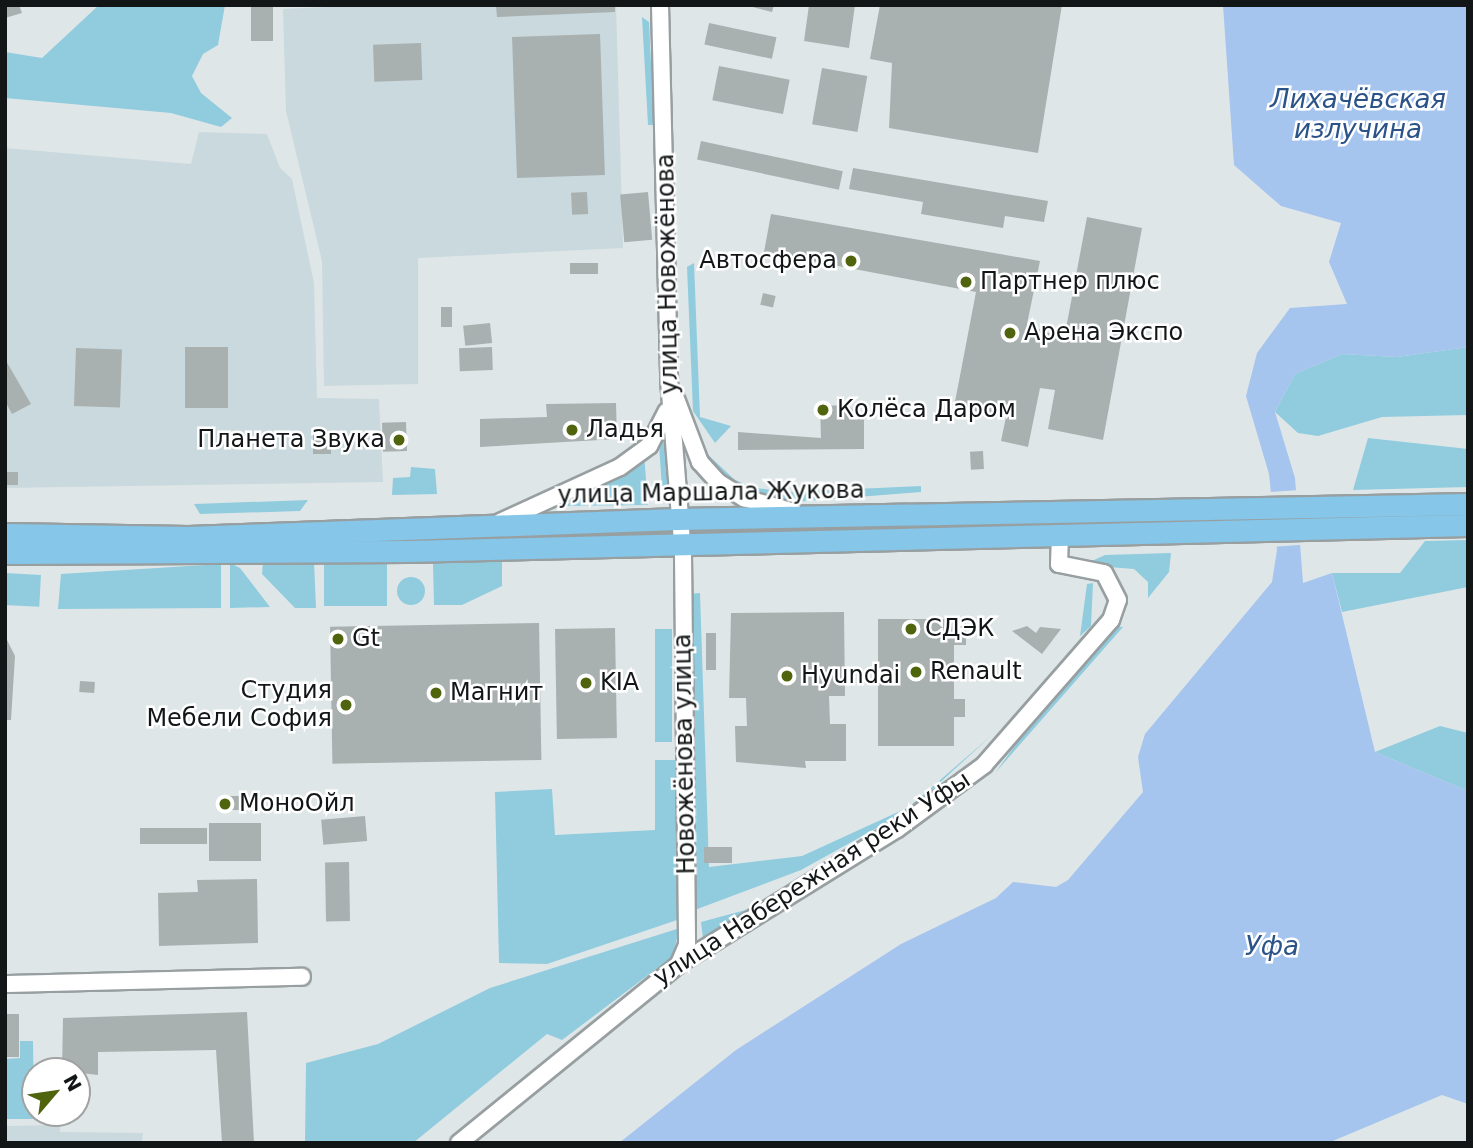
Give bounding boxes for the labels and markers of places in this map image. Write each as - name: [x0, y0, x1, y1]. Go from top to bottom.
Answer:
- place label: Автосфера: [699, 247, 837, 275]
- marker: Автосфера: [843, 253, 859, 269]
- place label: Партнер плюс: [980, 268, 1160, 296]
- marker: Партнер плюс: [958, 274, 974, 290]
- place label: Арена Экспо: [1024, 319, 1183, 347]
- marker: Арена Экспо: [1002, 325, 1018, 341]
- place label: Колёса Даром: [837, 396, 1016, 424]
- marker: Колёса Даром: [815, 402, 831, 418]
- place label: Ладья: [586, 416, 664, 444]
- marker: Ладья: [564, 422, 580, 438]
- place label: Планета Звука: [197, 426, 385, 454]
- marker: Планета Звука: [391, 432, 407, 448]
- place label: СДЭК: [925, 615, 994, 643]
- marker: СДЭК: [903, 621, 919, 637]
- place label: Gt: [352, 625, 380, 653]
- marker: Gt: [330, 631, 346, 647]
- place label: Renault: [930, 658, 1022, 686]
- place label: Hyundai: [801, 662, 900, 690]
- marker: Renault: [908, 664, 924, 680]
- marker: Hyundai: [779, 668, 795, 684]
- place label: KIA: [600, 669, 639, 697]
- marker: KIA: [578, 675, 594, 691]
- place label: Студия Мебели София: [146, 677, 332, 733]
- place label: Магнит: [450, 679, 543, 707]
- marker: Магнит: [428, 685, 444, 701]
- marker: Студия Мебели София: [338, 697, 354, 713]
- place label: МоноОйл: [239, 790, 355, 818]
- marker: МоноОйл: [217, 796, 233, 812]

